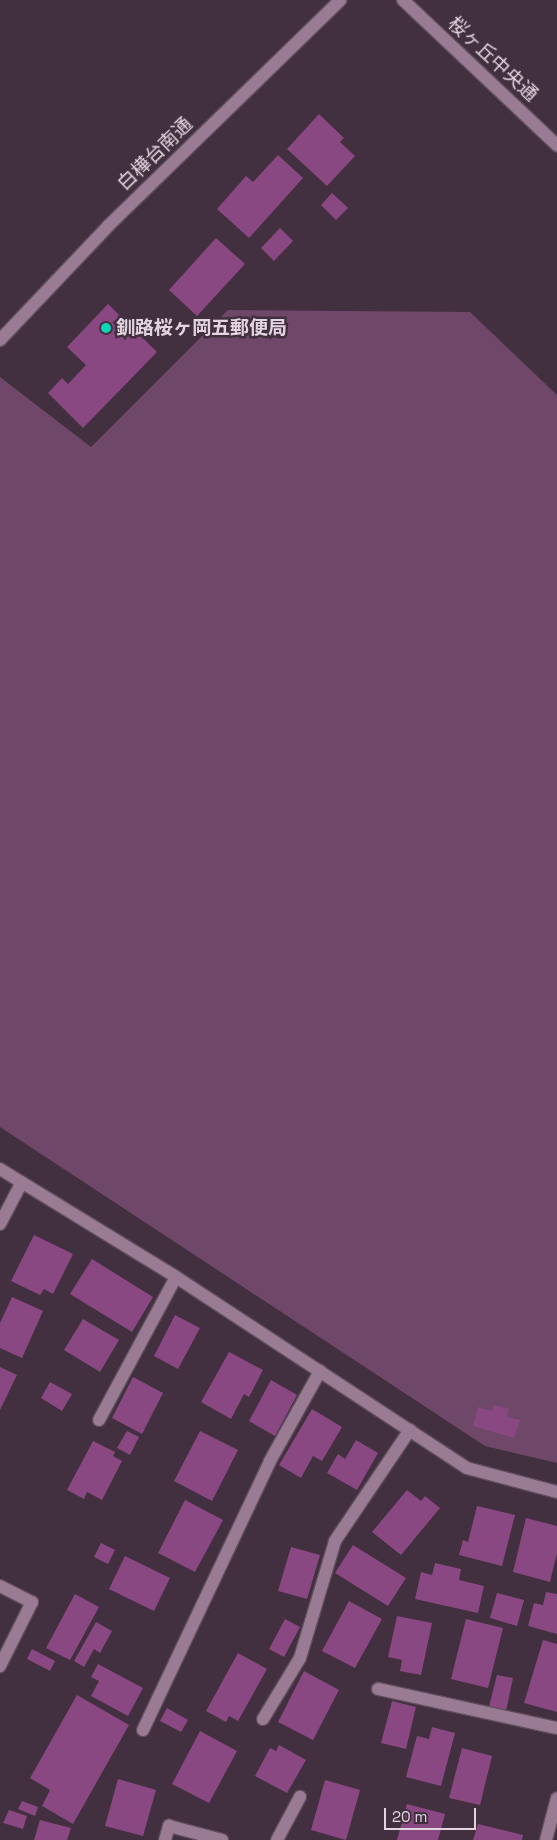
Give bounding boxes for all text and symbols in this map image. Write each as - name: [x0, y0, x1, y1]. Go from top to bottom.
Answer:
- street label: 桜ヶ丘中央通: [444, 12, 542, 106]
- street label: 白樺台南通: [113, 113, 197, 195]
- place label: 釧路桜ヶ岡五郵便局: [116, 317, 287, 339]
- marker: 釧路桜ヶ岡五郵便局: [100, 322, 112, 334]
- scale bar: [387, 1798, 480, 1830]
- text: 20 m: [392, 1807, 427, 1826]

